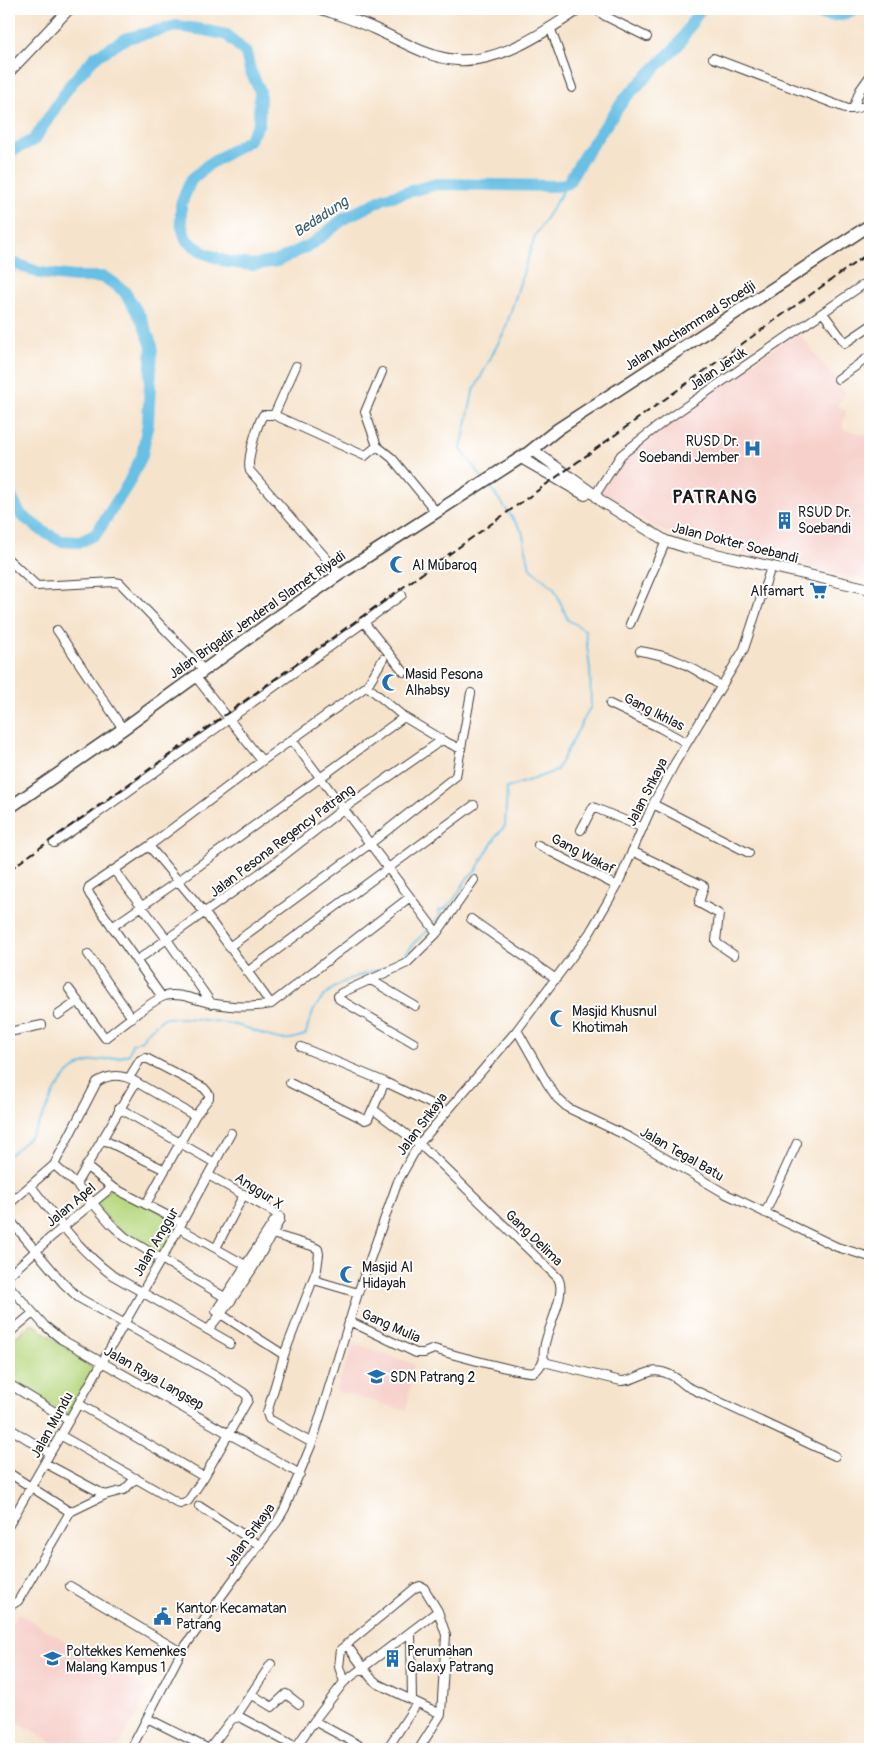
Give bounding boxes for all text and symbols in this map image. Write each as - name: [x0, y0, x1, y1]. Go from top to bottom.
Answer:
- water label: Bedadung: [290, 192, 353, 242]
- street label: Jalan Mochammad Sroedji: [621, 277, 759, 375]
- street label: Jalan Jeruk: [686, 344, 750, 394]
- place label: RUSD Dr. Soebandi Jember: [638, 433, 739, 466]
- hospital icon: RUSD Dr. Soebandi Jember: [743, 439, 763, 459]
- district label: PATRANG: [672, 485, 758, 509]
- place label: RSUD Dr. Soebandi: [798, 504, 851, 537]
- building icon: RSUD Dr. Soebandi: [774, 510, 794, 530]
- street label: Jalan Dokter Soebandi: [670, 519, 800, 567]
- street label: Jalan Brigadir Jenderal Slamet Riyadi: [166, 547, 349, 683]
- mosque icon: Al Mubaroq: [388, 555, 408, 575]
- place label: Al Mubaroq: [412, 557, 477, 574]
- supermarket icon: Alfamart: [808, 581, 828, 601]
- place label: Alfamart: [750, 583, 804, 600]
- place label: Masid Pesona Alhabsy: [405, 666, 483, 699]
- mosque icon: Masid Pesona Alhabsy: [381, 672, 401, 692]
- street label: Gang Ikhlas: [621, 689, 688, 735]
- street label: Jalan Srikaya: [623, 755, 671, 829]
- street label: Jalan Pesona Regency Patrang: [206, 781, 358, 901]
- street label: Gang Wakaf: [548, 830, 618, 878]
- place label: Masjid Khusnul Khotimah: [572, 1003, 657, 1036]
- mosque icon: Masjid Khusnul Khotimah: [548, 1009, 568, 1029]
- street label: Jalan Srikaya: [393, 1089, 451, 1159]
- street label: Jalan Tegal Batu: [637, 1123, 727, 1185]
- street label: Anggur X: [232, 1169, 286, 1213]
- street label: Jalan Apel: [43, 1179, 99, 1231]
- street label: Jalan Anggur: [129, 1205, 183, 1279]
- street label: Gang Delima: [502, 1206, 566, 1270]
- place label: Masjid Al Hidayah: [362, 1259, 413, 1292]
- mosque icon: Masjid Al Hidayah: [338, 1265, 358, 1285]
- street label: Gang Mulia: [359, 1305, 423, 1347]
- street label: Jalan Raya Langsep: [101, 1343, 207, 1414]
- school or university icon: SDN Patrang 2: [366, 1367, 386, 1387]
- place label: SDN Patrang 2: [390, 1369, 475, 1386]
- street label: Jalan Mundu: [27, 1389, 77, 1461]
- street label: Jalan Srikaya: [221, 1500, 279, 1570]
- place label: Kantor Kecamatan Patrang: [176, 1600, 287, 1633]
- public building icon: Kantor Kecamatan Patrang: [152, 1606, 172, 1626]
- place label: Poltekkes Kemenkes Malang Kampus 1: [66, 1643, 187, 1676]
- place label: Perumahan Galaxy Patrang: [407, 1643, 494, 1676]
- school or university icon: Poltekkes Kemenkes Malang Kampus 1: [42, 1649, 62, 1669]
- building icon: Perumahan Galaxy Patrang: [383, 1649, 403, 1669]

